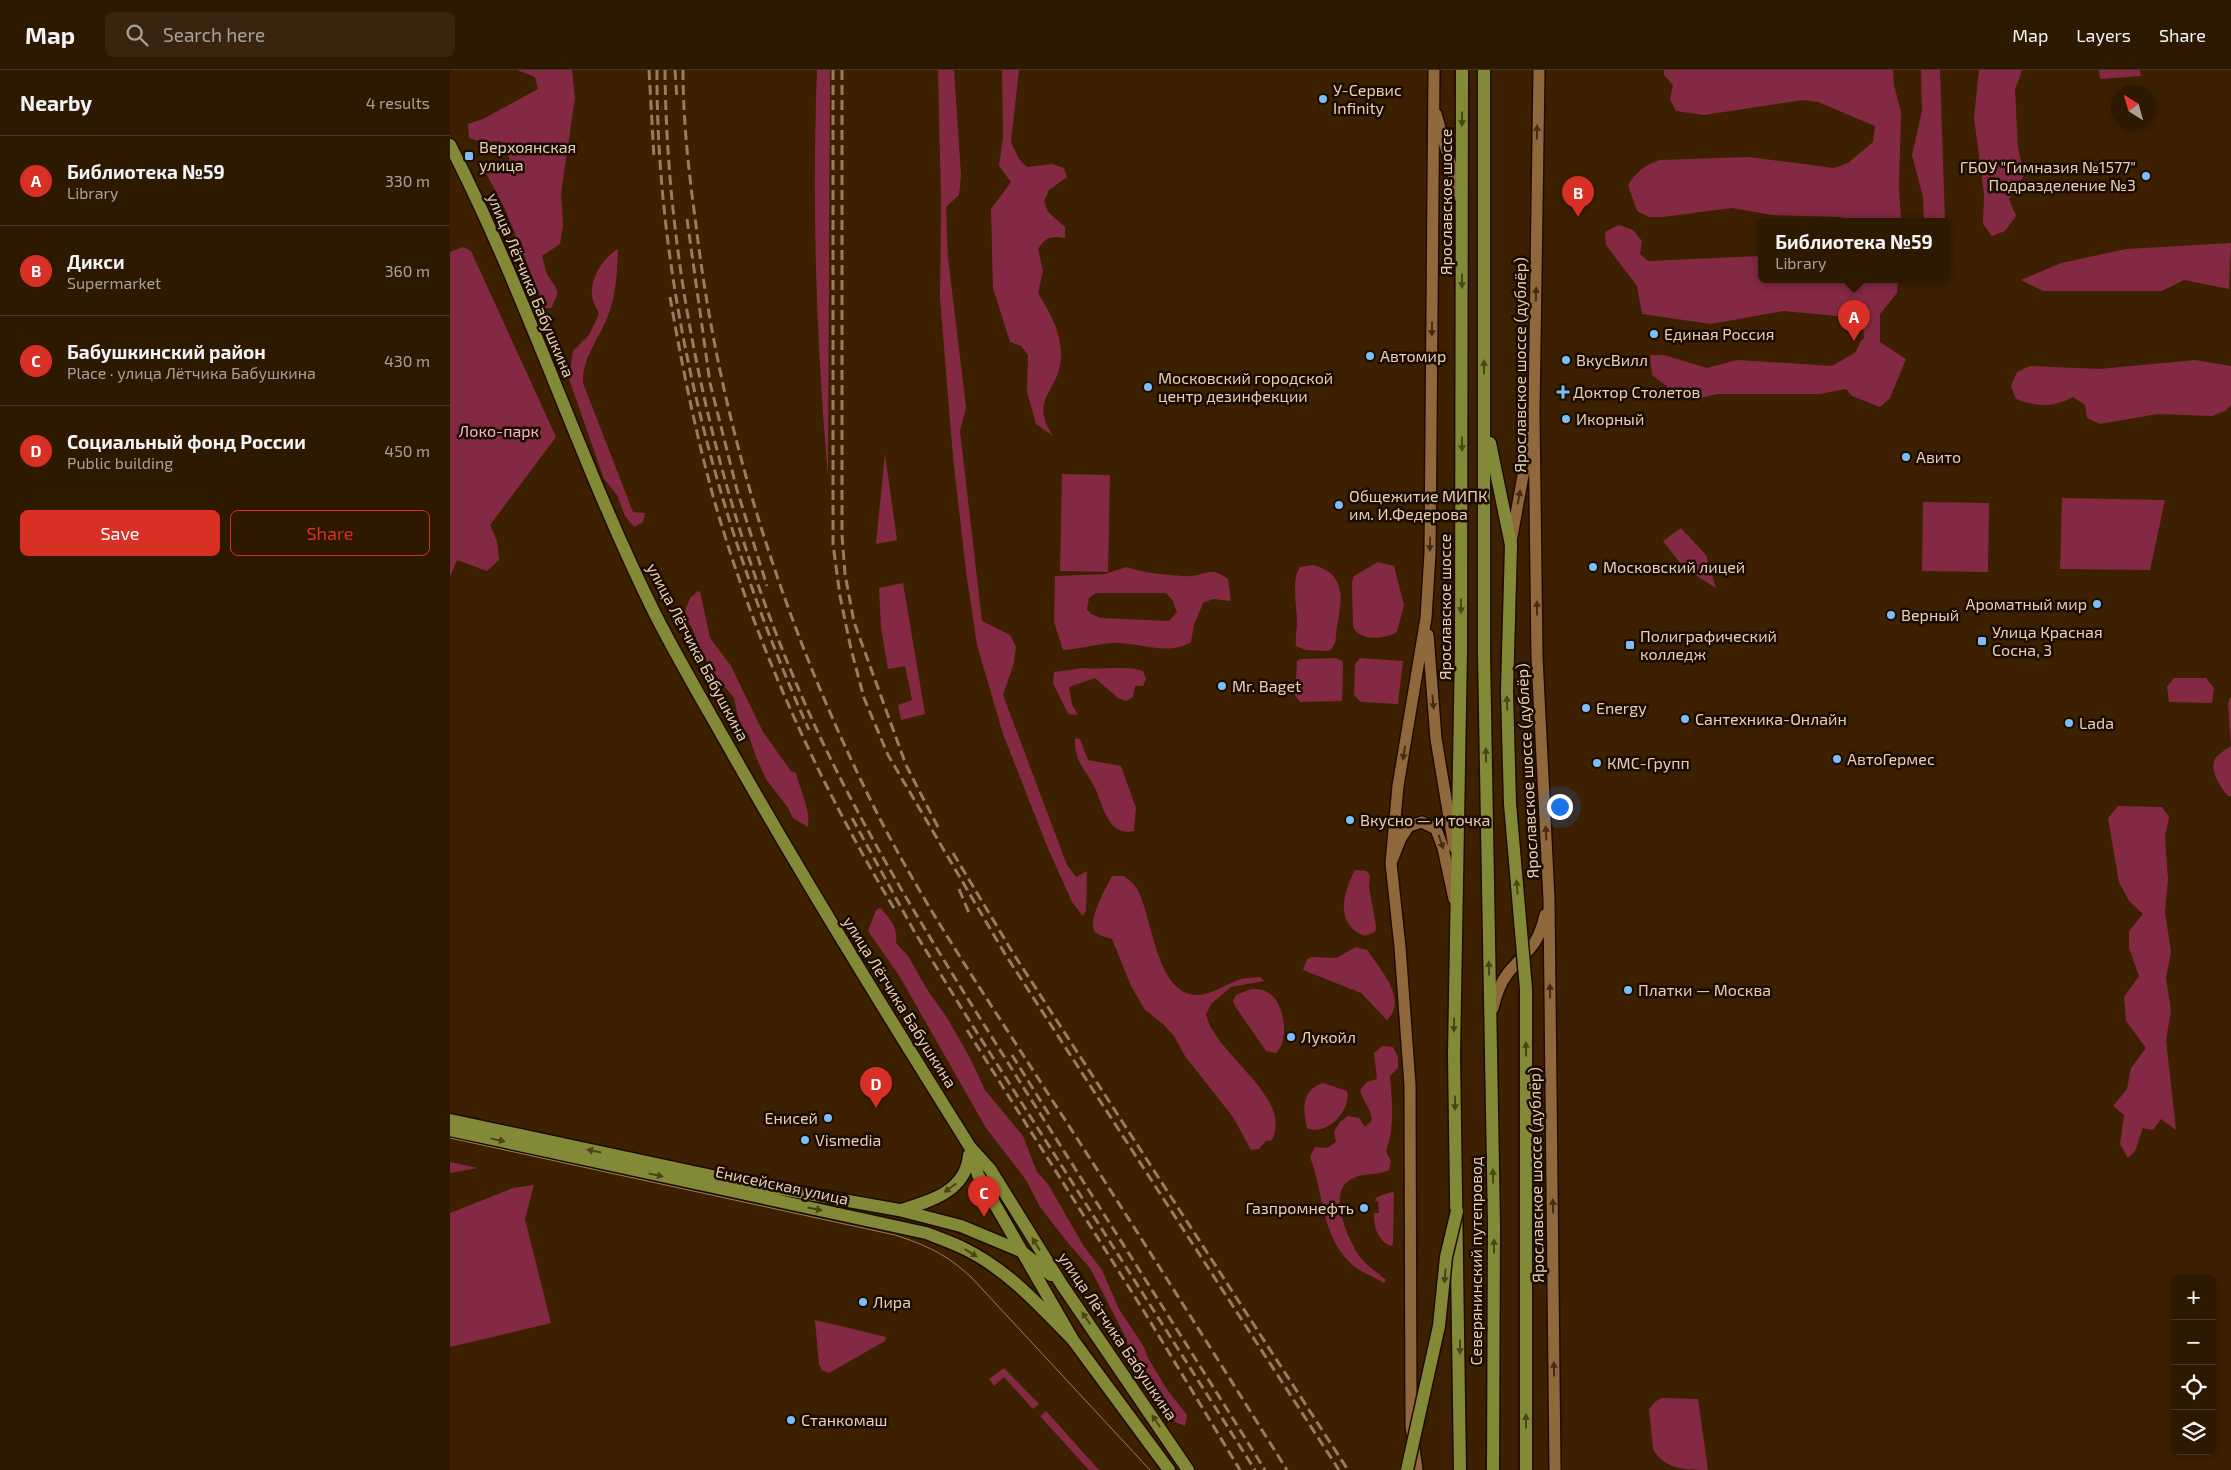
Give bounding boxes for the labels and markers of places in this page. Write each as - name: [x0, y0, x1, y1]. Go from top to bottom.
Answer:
- place label: У-Сервис Infinity: [1333, 80, 1402, 117]
- marker: У-Сервис Infinity: [1317, 93, 1329, 105]
- place label: Верхоянская улица: [479, 137, 576, 175]
- marker: Верхоянская улица: [463, 150, 475, 162]
- place label: ГБОУ "Гимназия №1577" Подразделение №3: [1960, 157, 2136, 194]
- marker: ГБОУ "Гимназия №1577" Подразделение №3: [2140, 170, 2152, 182]
- pin: B: [1562, 176, 1594, 217]
- pin: A: [1838, 300, 1870, 341]
- place label: Единая Россия: [1664, 324, 1774, 343]
- marker: Единая Россия: [1648, 328, 1660, 340]
- place label: Автомир: [1380, 346, 1446, 365]
- marker: Автомир: [1364, 350, 1376, 362]
- place label: ВкусВилл: [1576, 350, 1648, 370]
- marker: ВкусВилл: [1560, 354, 1572, 366]
- place label: Московский городской центр дезинфекции: [1158, 368, 1333, 405]
- marker: Московский городской центр дезинфекции: [1142, 381, 1154, 393]
- place label: Доктор Столетов: [1573, 382, 1700, 401]
- marker: Доктор Столетов: [1557, 386, 1569, 398]
- place label: Икорный: [1576, 409, 1644, 428]
- marker: Икорный: [1560, 413, 1572, 425]
- place label: Авито: [1916, 447, 1961, 466]
- marker: Авито: [1900, 451, 1912, 463]
- place label: Общежитие МИПК им. И.Федерова: [1349, 486, 1488, 523]
- marker: Общежитие МИПК им. И.Федерова: [1333, 499, 1345, 511]
- place label: Московский лицей: [1603, 557, 1745, 576]
- marker: Московский лицей: [1587, 561, 1599, 573]
- place label: Ароматный мир: [1965, 594, 2087, 613]
- marker: Ароматный мир: [2091, 598, 2103, 610]
- place label: Верный: [1901, 605, 1959, 624]
- marker: Верный: [1885, 609, 1897, 621]
- place label: Улица Красная Сосна, 3: [1992, 622, 2103, 659]
- place label: Полиграфический колледж: [1640, 626, 1777, 663]
- marker: Улица Красная Сосна, 3: [1976, 635, 1988, 647]
- marker: Полиграфический колледж: [1624, 639, 1636, 651]
- place label: Mr. Baget: [1232, 676, 1301, 695]
- marker: Mr. Baget: [1216, 680, 1228, 692]
- place label: Energy: [1596, 698, 1647, 717]
- marker: Energy: [1580, 702, 1592, 714]
- place label: Сантехника-Онлайн: [1695, 709, 1847, 728]
- marker: Сантехника-Онлайн: [1679, 713, 1691, 725]
- place label: Lada: [2079, 713, 2114, 732]
- marker: Lada: [2063, 717, 2075, 729]
- place label: АвтоГермес: [1847, 749, 1935, 768]
- place label: КМС-Групп: [1607, 753, 1690, 773]
- marker: АвтоГермес: [1831, 753, 1843, 765]
- marker: КМС-Групп: [1591, 757, 1603, 769]
- place label: Вкусно — и точка: [1360, 810, 1490, 830]
- marker: Вкусно — и точка: [1344, 814, 1356, 826]
- place label: Платки — Москва: [1638, 980, 1771, 999]
- marker: Платки — Москва: [1622, 984, 1634, 996]
- place label: Лукойл: [1301, 1027, 1356, 1047]
- marker: Лукойл: [1285, 1031, 1297, 1043]
- pin: D: [860, 1067, 892, 1108]
- place label: Енисей: [765, 1108, 818, 1127]
- marker: Енисей: [822, 1112, 834, 1124]
- place label: Vismedia: [815, 1130, 881, 1149]
- marker: Vismedia: [799, 1134, 811, 1146]
- pin: C: [968, 1176, 1000, 1217]
- place label: Газпромнефть: [1246, 1198, 1354, 1217]
- marker: Газпромнефть: [1358, 1202, 1370, 1214]
- place label: Лира: [873, 1292, 911, 1311]
- marker: Лира: [857, 1296, 869, 1308]
- place label: Станкомаш: [801, 1410, 887, 1429]
- marker: Станкомаш: [785, 1414, 797, 1426]

